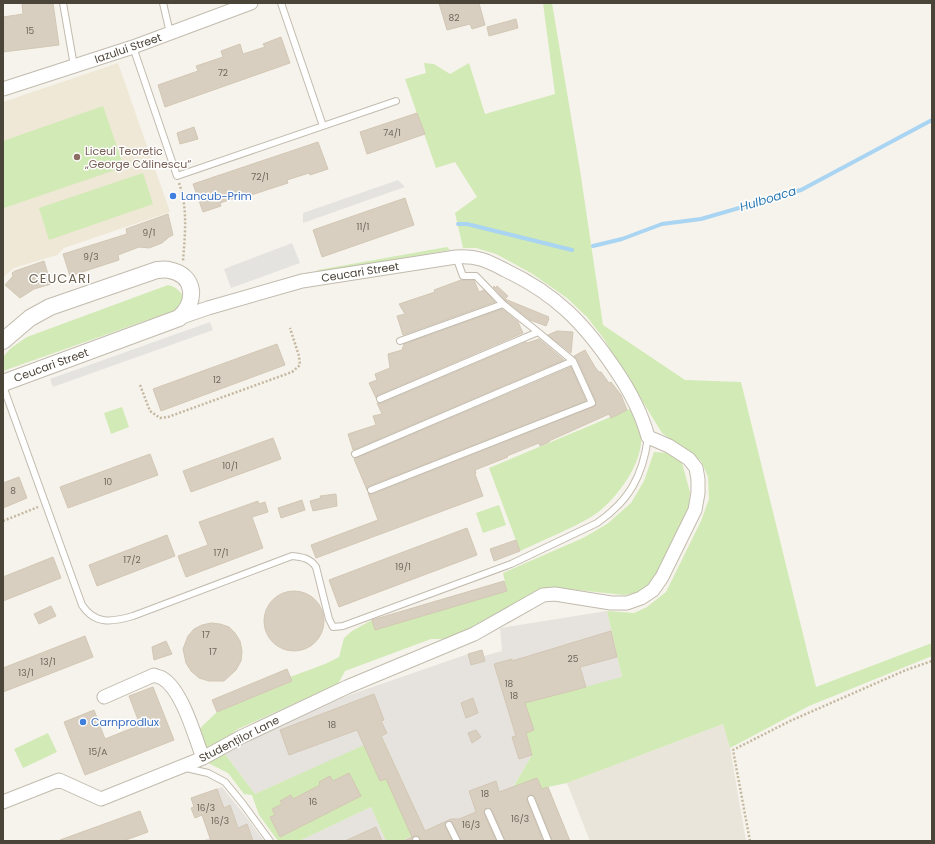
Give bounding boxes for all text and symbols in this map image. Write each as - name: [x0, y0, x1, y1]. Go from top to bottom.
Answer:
- house number: 82: [449, 12, 459, 24]
- house number: 15: [26, 25, 35, 37]
- street label: Iazului Street: [92, 29, 164, 67]
- house number: 72: [218, 67, 228, 79]
- house number: 74/1: [383, 127, 401, 139]
- place label: Liceul Teoretic „George Călinescu“: [84, 143, 191, 172]
- marker: Liceul Teoretic „George Călinescu“: [72, 152, 82, 162]
- house number: 72/1: [251, 171, 269, 183]
- water label: Hulboaca: [738, 182, 798, 215]
- place label: Lancub-Prim: [181, 188, 252, 204]
- marker: Lancub-Prim: [168, 191, 178, 201]
- house number: 11/1: [357, 221, 370, 233]
- house number: 9/1: [143, 227, 156, 239]
- house number: 9/3: [83, 251, 99, 263]
- street label: Ceucari Street: [320, 258, 400, 286]
- district label: CEUCARI: [29, 269, 91, 288]
- street label: Ceucari Street: [11, 344, 91, 386]
- house number: 12: [213, 374, 221, 386]
- house number: 10/1: [222, 460, 238, 472]
- house number: 10: [104, 476, 113, 488]
- house number: 8: [10, 485, 16, 497]
- house number: 17/1: [214, 547, 229, 559]
- house number: 17/2: [123, 554, 141, 566]
- house number: 19/1: [395, 561, 411, 573]
- house number: 17: [202, 629, 210, 641]
- house number: 17: [209, 646, 217, 658]
- house number: 25: [568, 653, 579, 665]
- house number: 13/1: [40, 656, 56, 668]
- house number: 13/1: [18, 667, 34, 679]
- house number: 18: [505, 678, 514, 690]
- house number: 18: [510, 690, 519, 702]
- street label: Studenților Lane: [196, 712, 282, 766]
- place label: Carnprodlux: [91, 714, 160, 730]
- marker: Carnprodlux: [78, 717, 88, 727]
- house number: 18: [328, 719, 337, 731]
- house number: 15/A: [89, 746, 107, 758]
- house number: 18: [481, 788, 490, 800]
- house number: 16: [309, 796, 318, 808]
- house number: 16/3: [197, 802, 215, 814]
- house number: 16/3: [511, 813, 529, 825]
- house number: 16/3: [211, 815, 229, 827]
- house number: 16/3: [462, 819, 480, 831]

